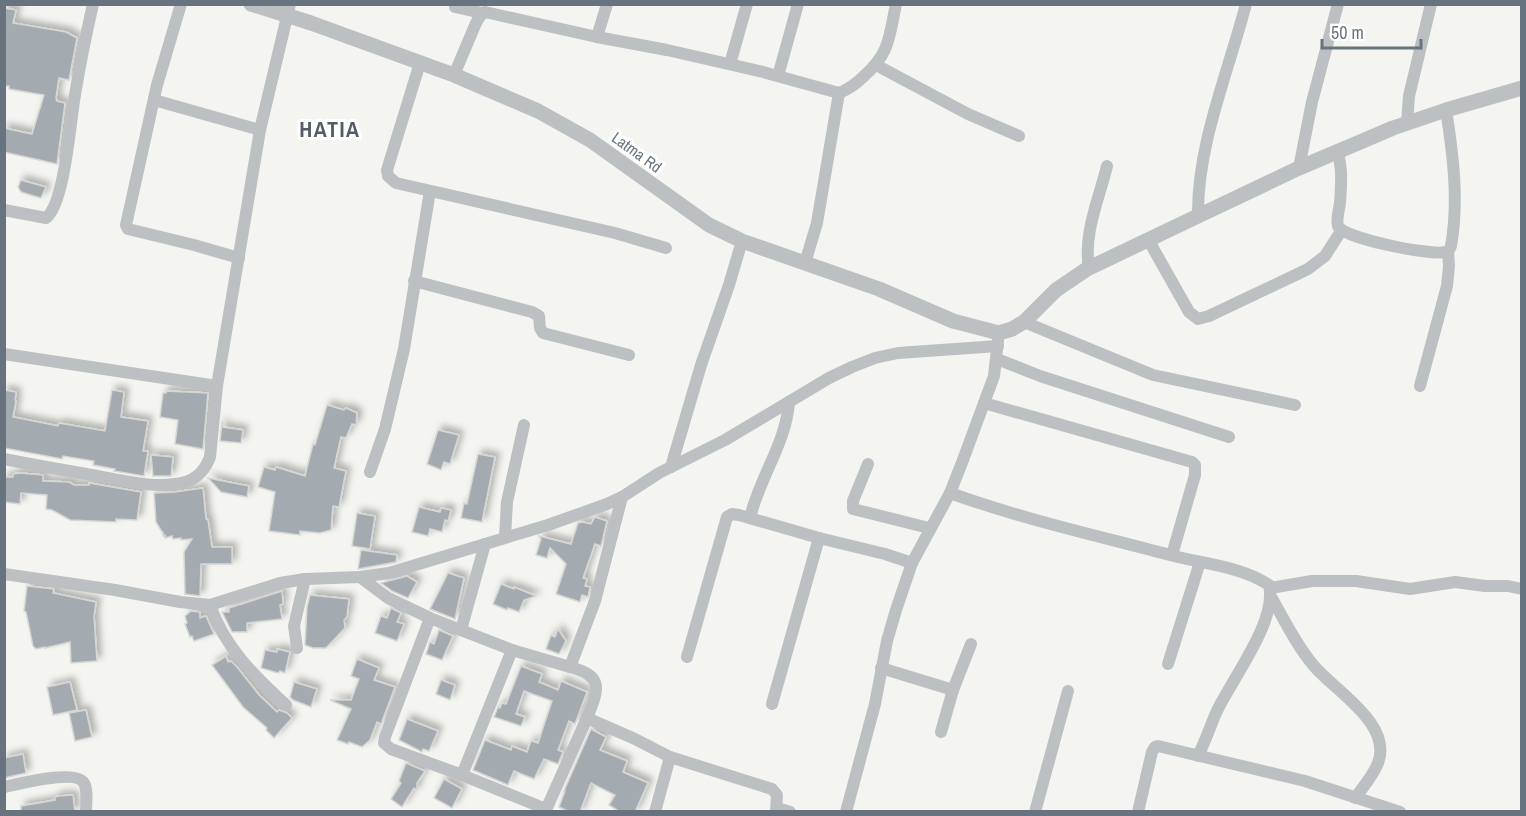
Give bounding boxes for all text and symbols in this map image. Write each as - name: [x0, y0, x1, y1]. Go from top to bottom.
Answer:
- scale bar: [1322, 12, 1421, 50]
- text: 50 m: [1331, 20, 1364, 45]
- district label: HATIA: [299, 114, 361, 144]
- street label: Latma Rd: [608, 126, 666, 178]

